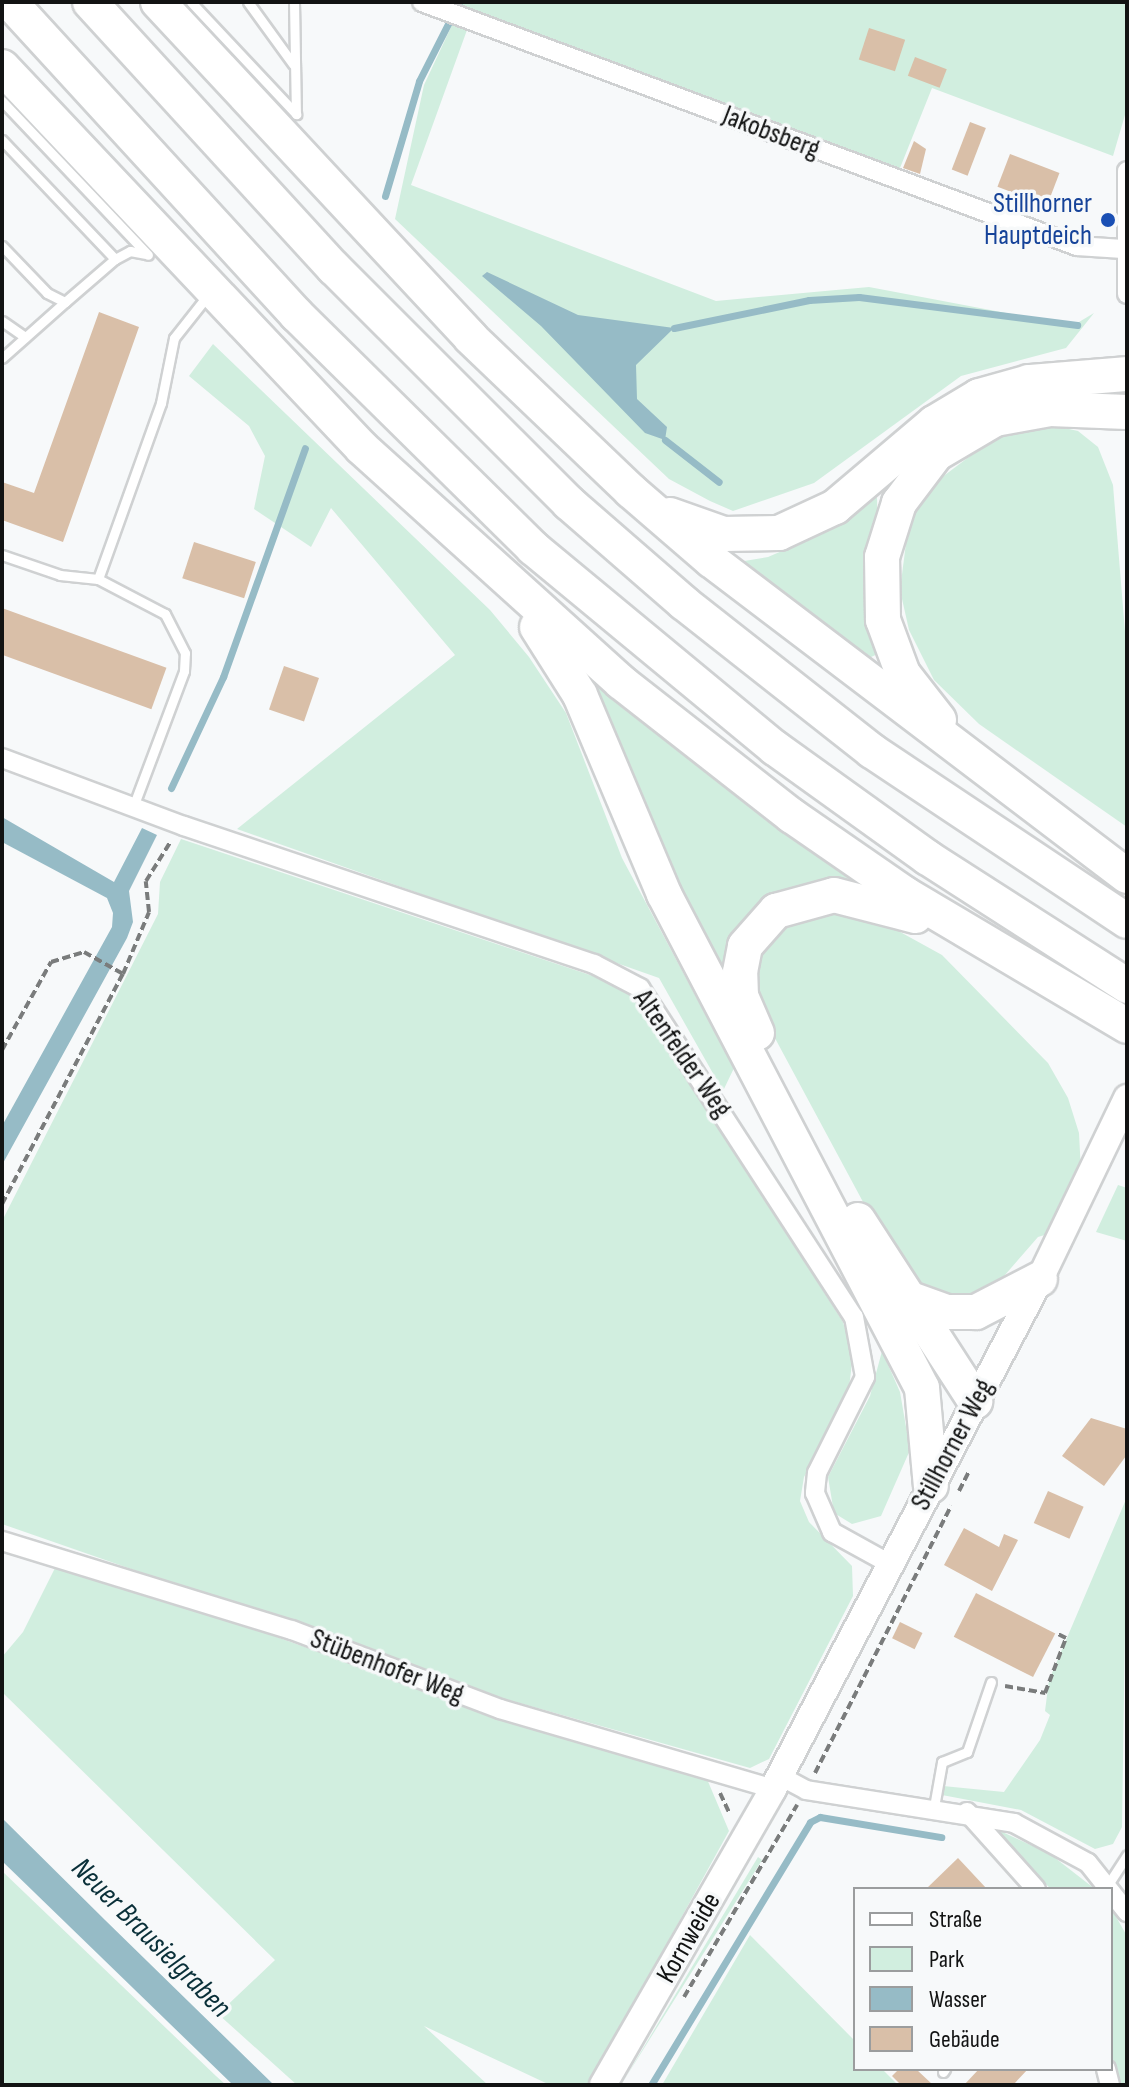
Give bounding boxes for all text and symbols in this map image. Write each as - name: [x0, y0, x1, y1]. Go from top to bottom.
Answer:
- street label: Jakobsberg: [718, 99, 824, 167]
- place label: Stillhorner Hauptdeich: [984, 187, 1092, 253]
- marker: Stillhorner Hauptdeich: [1099, 211, 1117, 229]
- street label: Altenfelder Weg: [626, 983, 738, 1125]
- street label: Stillhorner Weg: [904, 1374, 1002, 1516]
- street label: Stübenhofer Weg: [305, 1622, 469, 1712]
- water label: Neuer Brausielgraben: [64, 1851, 238, 2025]
- street label: Kornweide: [650, 1887, 728, 1989]
- legend: [853, 1887, 1113, 2071]
- text: Straße: [929, 1905, 982, 1934]
- text: Park: [929, 1945, 964, 1974]
- text: Wasser: [929, 1985, 987, 2014]
- text: Gebäude: [929, 2025, 1000, 2054]

